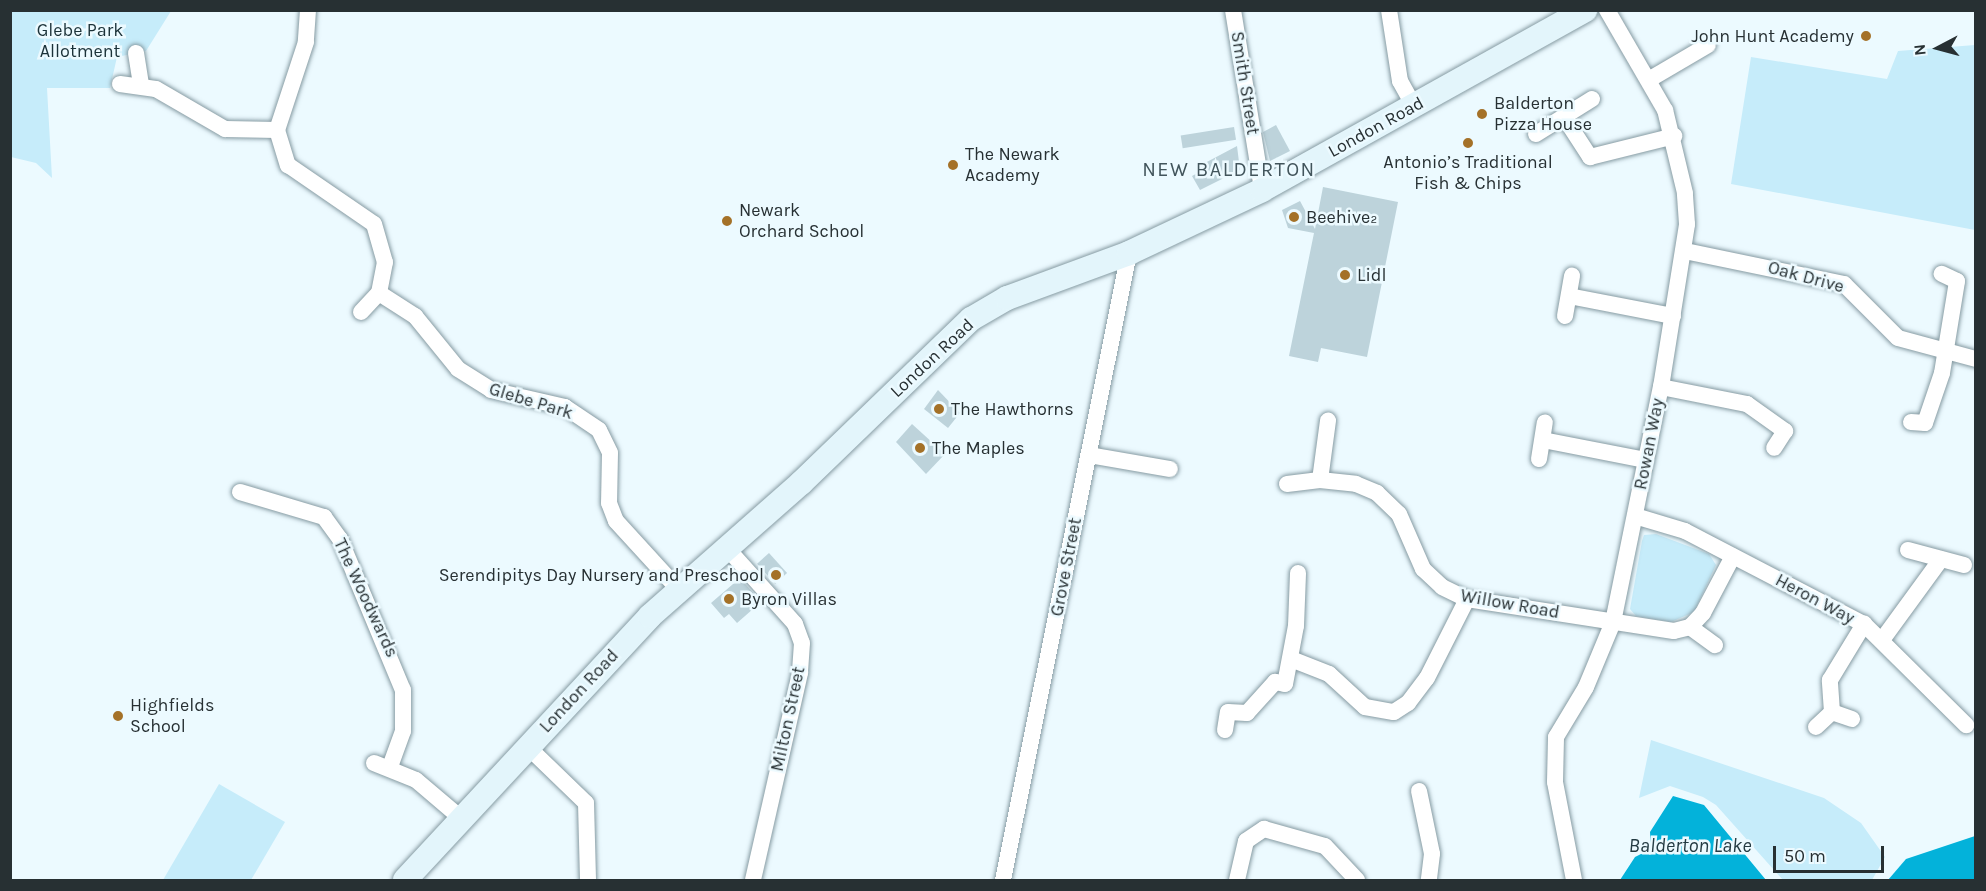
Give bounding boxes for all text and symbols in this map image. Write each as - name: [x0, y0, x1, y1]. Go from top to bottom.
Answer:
- north arrow: [1908, 18, 1968, 78]
- park label: Glebe Park Allotment: [37, 20, 123, 63]
- place label: John Hunt Academy: [1691, 25, 1854, 47]
- marker: John Hunt Academy: [1859, 29, 1873, 43]
- street label: Smith Street: [1226, 30, 1264, 136]
- text: N: [1910, 43, 1930, 57]
- street label: London Road: [1324, 92, 1428, 162]
- place label: Balderton Pizza House: [1494, 93, 1592, 136]
- marker: Balderton Pizza House: [1475, 107, 1489, 121]
- marker: Antonio’s Traditional Fish & Chips: [1461, 136, 1475, 150]
- place label: The Newark Academy: [965, 144, 1060, 186]
- place label: Antonio’s Traditional Fish & Chips: [1383, 152, 1553, 195]
- district label: NEW BALDERTON: [1142, 157, 1316, 181]
- marker: The Newark Academy: [946, 158, 960, 172]
- place label: Newark Orchard School: [739, 200, 864, 242]
- place label: Beehive₂: [1306, 206, 1377, 228]
- marker: Beehive₂: [1287, 210, 1301, 224]
- marker: Newark Orchard School: [720, 214, 734, 228]
- street label: Oak Drive: [1766, 256, 1846, 298]
- place label: Lidl: [1357, 264, 1386, 286]
- marker: Lidl: [1338, 268, 1352, 282]
- street label: London Road: [886, 314, 978, 402]
- street label: Glebe Park: [486, 378, 576, 424]
- street label: Rowan Way: [1630, 396, 1668, 492]
- place label: The Hawthorns: [951, 398, 1074, 420]
- marker: The Hawthorns: [932, 402, 946, 416]
- place label: The Maples: [932, 437, 1025, 459]
- marker: The Maples: [913, 441, 927, 455]
- street label: Grove Street: [1046, 516, 1086, 618]
- street label: The Woodwards: [329, 535, 403, 661]
- place label: Serendipitys Day Nursery and Preschool: [439, 564, 764, 586]
- marker: Serendipitys Day Nursery and Preschool: [769, 568, 783, 582]
- street label: Heron Way: [1772, 569, 1858, 629]
- street label: Willow Road: [1459, 585, 1561, 623]
- place label: Byron Villas: [741, 588, 837, 610]
- marker: Byron Villas: [722, 592, 736, 606]
- street label: London Road: [535, 645, 623, 737]
- street label: Milton Street: [766, 665, 810, 773]
- place label: Highfields School: [130, 695, 214, 738]
- marker: Highfields School: [111, 709, 125, 723]
- water label: Balderton Lake: [1629, 833, 1751, 857]
- scale bar: [1776, 834, 1887, 872]
- text: 50 m: [1784, 845, 1826, 867]

